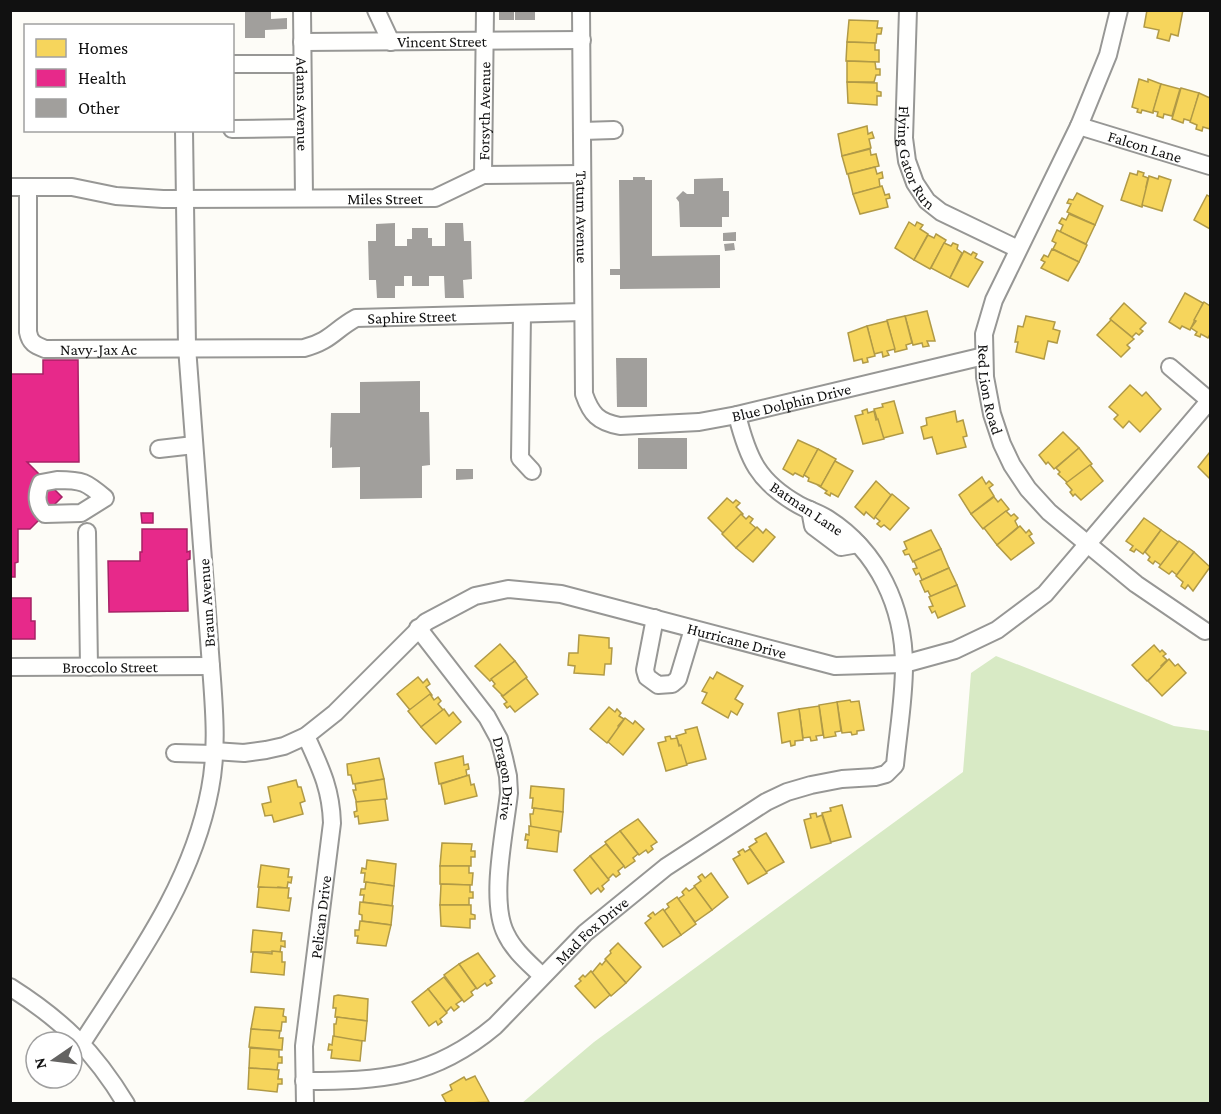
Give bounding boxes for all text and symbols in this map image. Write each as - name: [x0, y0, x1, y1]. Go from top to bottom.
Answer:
- legend: [24, 24, 234, 132]
- street label: Vincent Street: [397, 33, 488, 50]
- text: Homes: [78, 38, 128, 58]
- street label: Adams Avenue: [293, 57, 312, 151]
- street label: Forsyth Avenue: [475, 62, 494, 160]
- text: Health: [78, 68, 127, 88]
- text: Other: [78, 98, 121, 118]
- street label: Flying Gator Run: [894, 106, 938, 213]
- street label: Falcon Lane: [1106, 127, 1184, 166]
- street label: Tatum Avenue: [573, 171, 591, 263]
- street label: Miles Street: [347, 190, 423, 207]
- street label: Saphire Street: [367, 307, 457, 327]
- street label: Navy-Jax Ac: [60, 341, 137, 359]
- street label: Red Lion Road: [975, 344, 1006, 437]
- street label: Blue Dolphin Drive: [730, 380, 853, 425]
- street label: Batman Lane: [767, 478, 846, 539]
- street label: Braun Avenue: [195, 558, 218, 648]
- street label: Hurricane Drive: [685, 620, 788, 662]
- street label: Broccolo Street: [62, 658, 159, 676]
- street label: Dragon Drive: [490, 735, 517, 822]
- street label: Pelican Drive: [307, 875, 334, 960]
- street label: Mad Fox Drive: [552, 893, 632, 968]
- north arrow: [24, 1030, 84, 1090]
- text: N: [30, 1056, 49, 1071]

